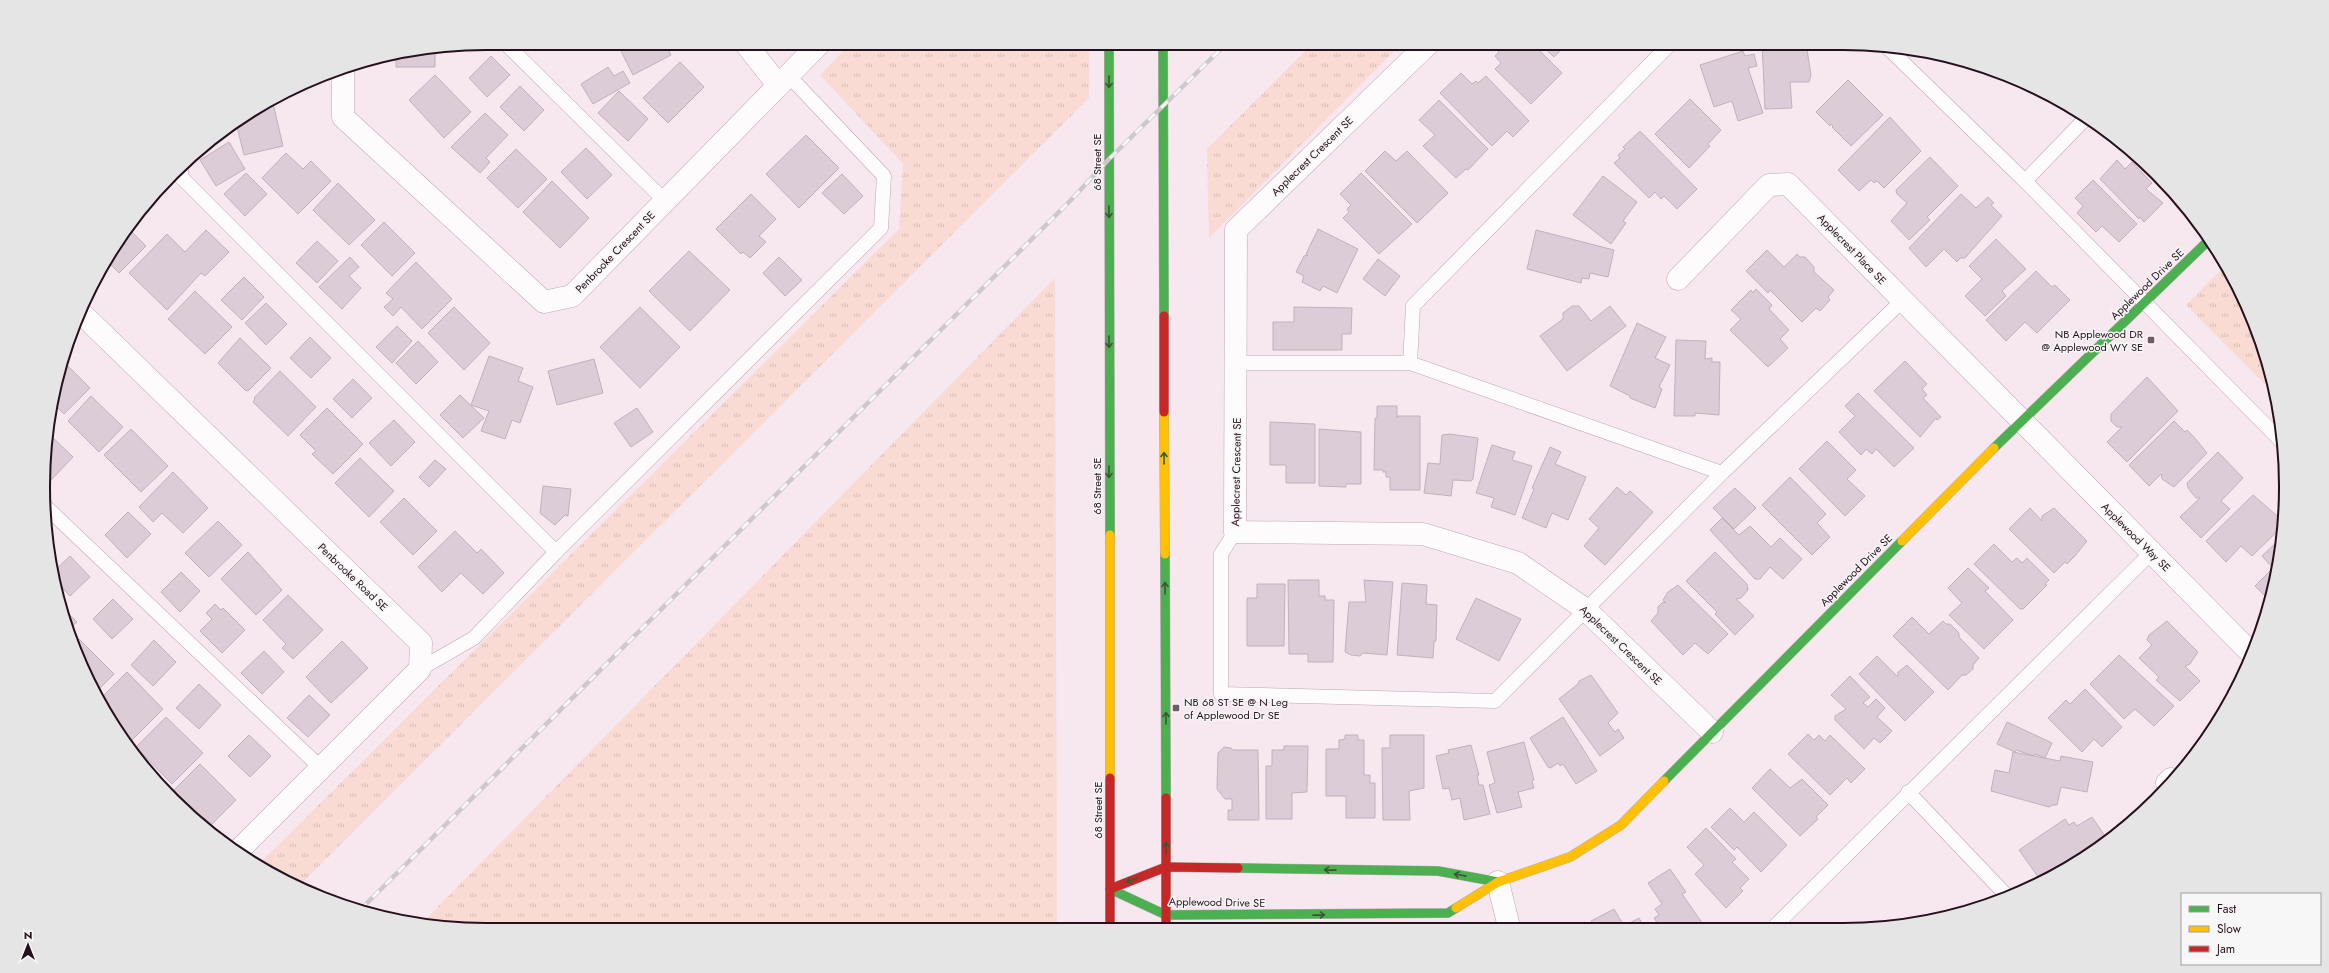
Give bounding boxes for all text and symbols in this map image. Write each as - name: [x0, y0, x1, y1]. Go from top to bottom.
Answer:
- one-way arrow: [1105, 75, 1113, 88]
- street label: Applecrest Crescent SE: [1267, 112, 1357, 200]
- street label: 68 Street SE: [1089, 133, 1105, 191]
- one-way arrow: [1105, 205, 1113, 218]
- street label: Penbrooke Crescent SE: [572, 207, 658, 297]
- street label: Applecrest Place SE: [1814, 210, 1890, 288]
- street label: Applewood Drive SE: [2107, 245, 2187, 323]
- place label: NB Applewood DR @ Applewood WY SE: [2042, 326, 2144, 355]
- one-way arrow: [1105, 335, 1113, 348]
- marker: NB Applewood DR @ Applewood WY SE: [2146, 335, 2156, 345]
- street label: Applecrest Crescent SE: [1227, 417, 1245, 527]
- one-way arrow: [1160, 452, 1168, 465]
- street label: 68 Street SE: [1089, 457, 1105, 515]
- one-way arrow: [1105, 465, 1113, 478]
- street label: Applewood Way SE: [2098, 499, 2174, 575]
- street label: Applewood Drive SE: [1816, 530, 1896, 610]
- street label: Penbrooke Road SE: [314, 539, 392, 615]
- one-way arrow: [1161, 582, 1169, 595]
- street label: Applecrest Crescent SE: [1576, 601, 1666, 689]
- place label: NB 68 ST SE @ N Leg of Applewood Dr SE: [1184, 694, 1288, 723]
- marker: NB 68 ST SE @ N Leg of Applewood Dr SE: [1171, 703, 1181, 713]
- one-way arrow: [1162, 712, 1169, 725]
- street label: 68 Street SE: [1090, 781, 1106, 839]
- one-way arrow: [1162, 842, 1170, 855]
- one-way arrow: [1324, 866, 1337, 873]
- one-way arrow: [1453, 871, 1466, 879]
- one-way arrow: [1127, 877, 1139, 885]
- street label: Applewood Drive SE: [1169, 893, 1265, 911]
- legend: [2181, 893, 2321, 965]
- text: Fast: [2217, 900, 2236, 918]
- one-way arrow: [1312, 911, 1325, 919]
- text: Slow: [2217, 920, 2242, 938]
- north arrow: [8, 925, 48, 965]
- text: N: [24, 927, 32, 943]
- text: Jam: [2215, 940, 2235, 958]

